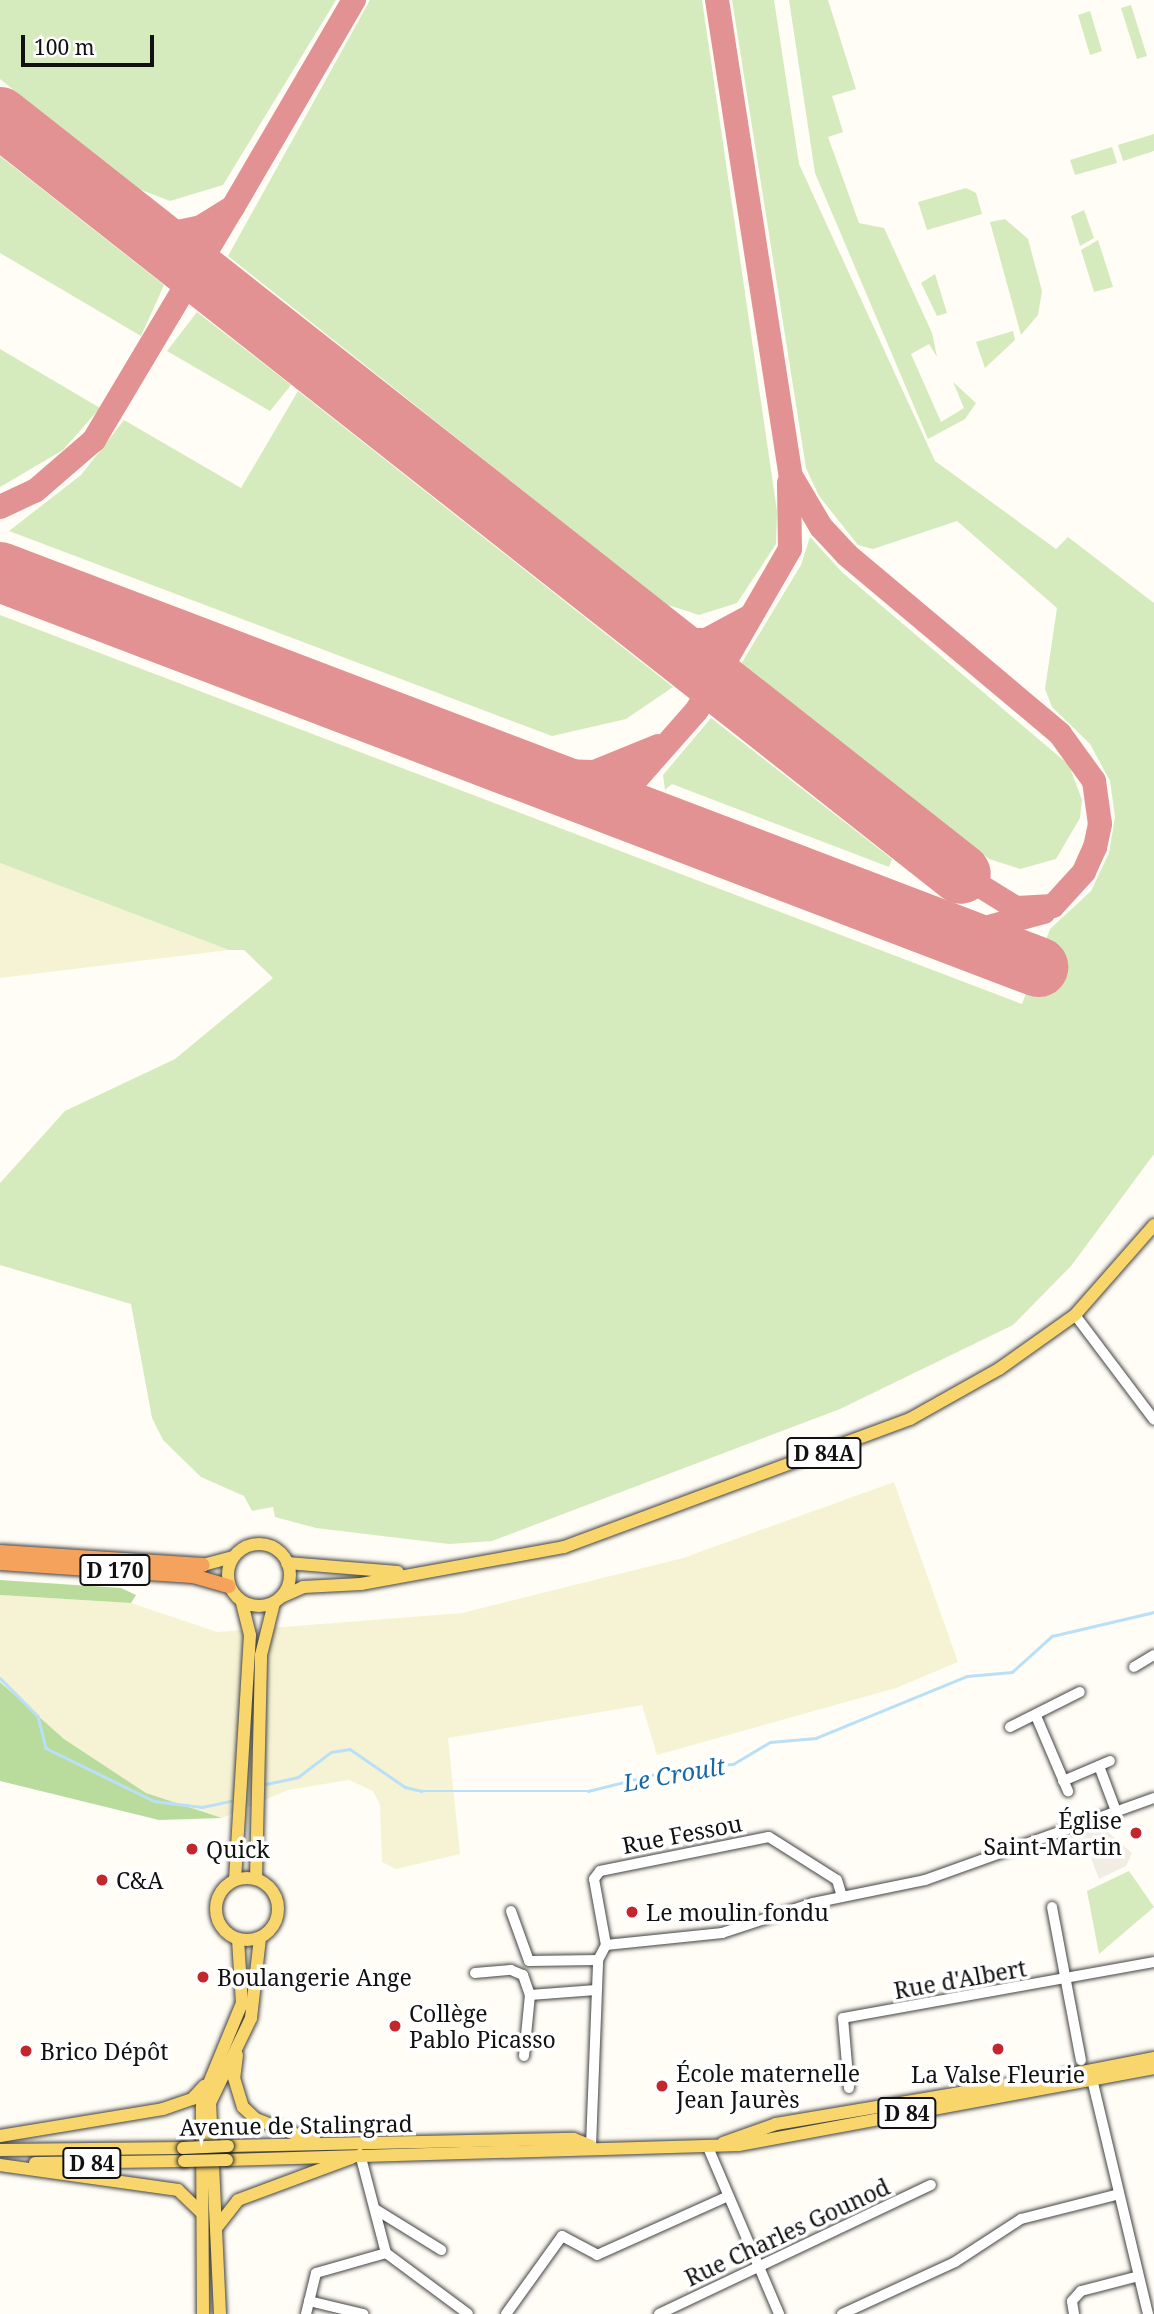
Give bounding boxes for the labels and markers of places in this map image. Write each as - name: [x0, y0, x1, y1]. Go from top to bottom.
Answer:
- place label: Église Saint-Martin: [983, 1806, 1122, 1860]
- marker: Église Saint-Martin: [1128, 1825, 1144, 1841]
- place label: Quick: [206, 1835, 270, 1863]
- marker: Quick: [184, 1841, 200, 1857]
- place label: C&A: [116, 1866, 163, 1894]
- marker: C&A: [94, 1872, 110, 1888]
- place label: Le moulin fondu: [646, 1898, 829, 1926]
- marker: Le moulin fondu: [624, 1904, 640, 1920]
- place label: Boulangerie Ange: [217, 1963, 412, 1991]
- marker: Boulangerie Ange: [195, 1969, 211, 1985]
- place label: Collège Pablo Picasso: [409, 1999, 556, 2053]
- marker: Collège Pablo Picasso: [387, 2018, 403, 2034]
- place label: Brico Dépôt: [40, 2037, 168, 2065]
- marker: La Valse Fleurie: [990, 2041, 1006, 2057]
- marker: Brico Dépôt: [18, 2043, 34, 2059]
- place label: École maternelle Jean Jaurès: [676, 2059, 860, 2113]
- place label: La Valse Fleurie: [911, 2060, 1085, 2088]
- marker: École maternelle Jean Jaurès: [654, 2078, 670, 2094]

